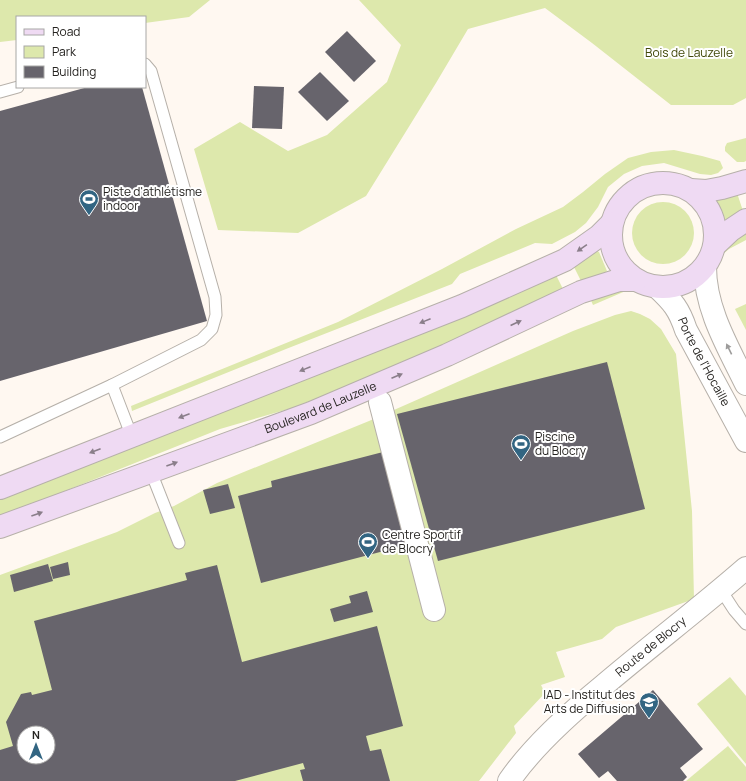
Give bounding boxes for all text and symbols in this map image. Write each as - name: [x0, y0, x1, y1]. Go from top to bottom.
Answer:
- legend: [16, 16, 146, 88]
- text: Road: [52, 23, 80, 40]
- text: Park: [52, 43, 77, 60]
- park label: Bois de Lauzelle: [645, 44, 733, 61]
- text: Building: [52, 63, 96, 80]
- place label: Piste d'athlétisme indoor: [103, 183, 202, 214]
- sports icon: Piste d'athlétisme indoor: [78, 188, 100, 216]
- one-way arrow: [577, 244, 587, 252]
- street label: Porte de l'Hocaille: [674, 315, 735, 409]
- one-way arrow: [419, 318, 431, 324]
- one-way arrow: [510, 320, 521, 326]
- one-way arrow: [726, 343, 732, 354]
- one-way arrow: [298, 366, 310, 372]
- one-way arrow: [391, 373, 403, 379]
- street label: Boulevard de Lauzelle: [262, 377, 379, 437]
- one-way arrow: [177, 414, 189, 420]
- place label: Piscine du Blocry: [535, 428, 587, 459]
- sports icon: Piscine du Blocry: [510, 433, 532, 461]
- one-way arrow: [89, 448, 101, 454]
- one-way arrow: [166, 461, 178, 467]
- one-way arrow: [31, 511, 43, 517]
- place label: Centre Sportif de Blocry: [382, 526, 462, 557]
- sports icon: Centre Sportif de Blocry: [357, 531, 379, 559]
- street label: Route de Blocry: [611, 612, 690, 680]
- place label: IAD - Institut des Arts de Diffusion: [543, 686, 635, 717]
- school or university icon: IAD - Institut des Arts de Diffusion: [638, 691, 660, 719]
- north arrow: [16, 725, 56, 765]
- text: N: [32, 727, 40, 742]

